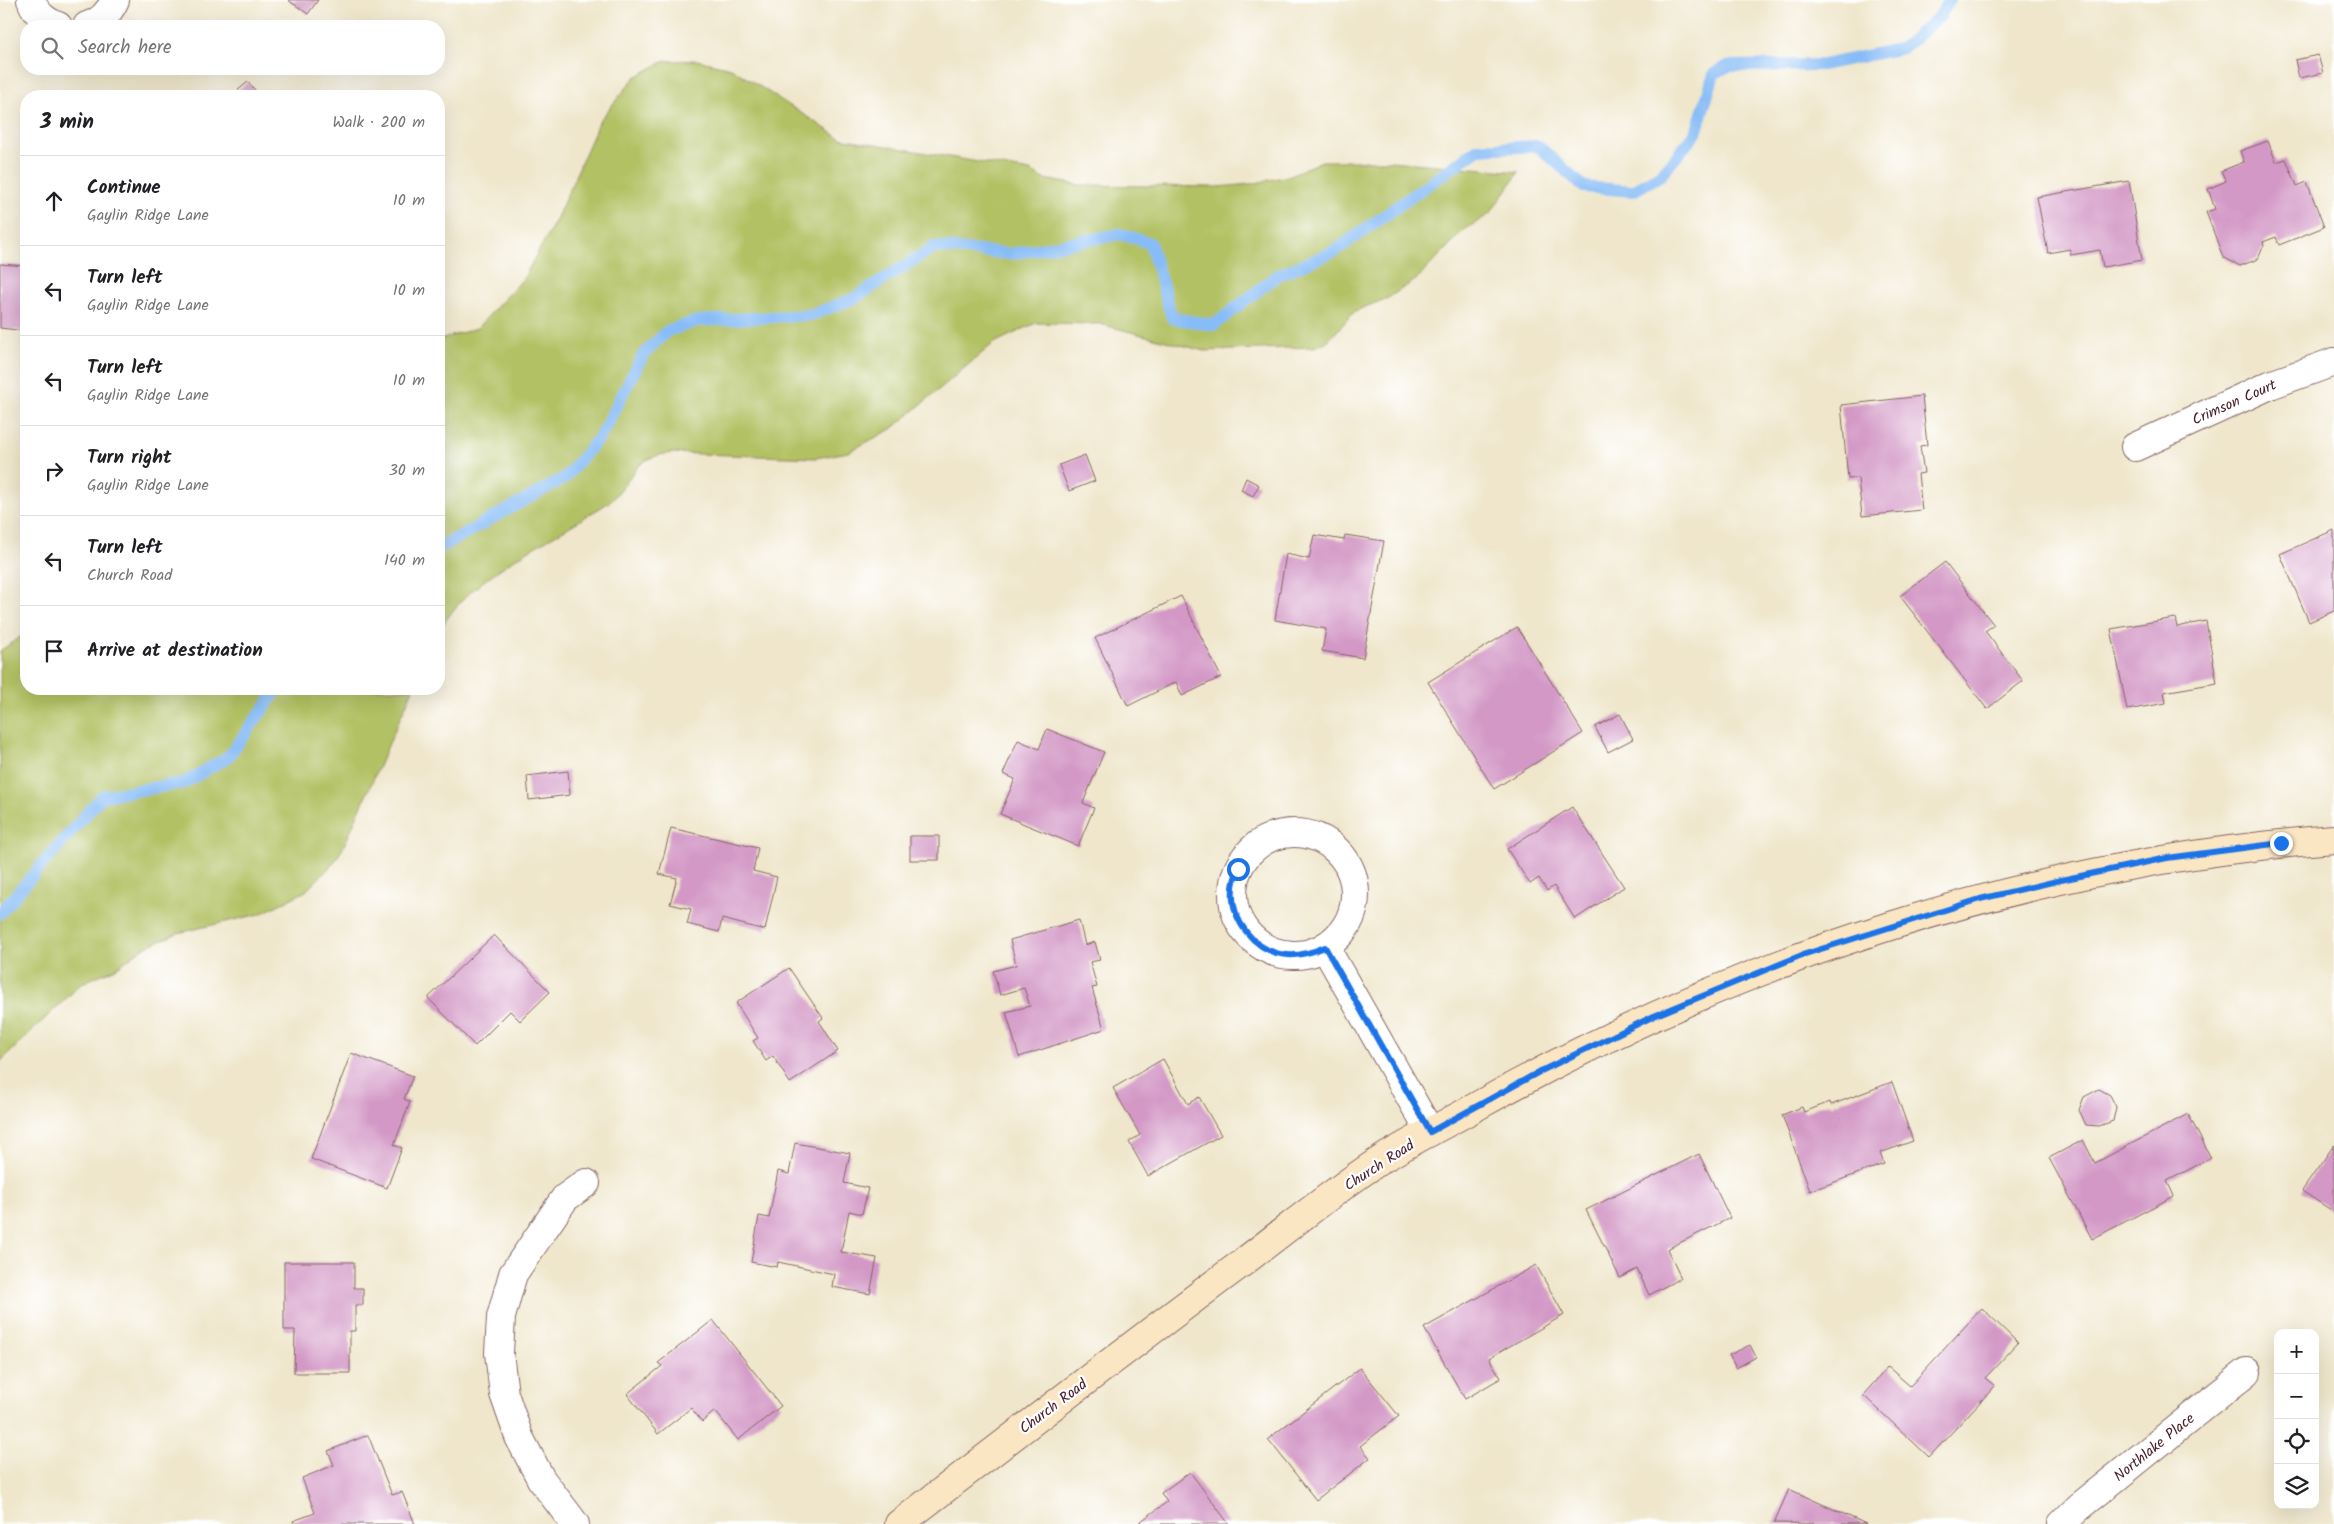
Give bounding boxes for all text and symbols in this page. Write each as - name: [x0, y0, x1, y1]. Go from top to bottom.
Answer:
- search box: [20, 20, 445, 75]
- text: Search here: [78, 33, 172, 63]
- icon: search: [38, 34, 66, 62]
- text: 3 min: [40, 106, 94, 139]
- text: Walk · 200 m: [332, 110, 425, 135]
- text: Continue: [87, 173, 160, 203]
- icon: ahead: [40, 187, 68, 215]
- text: 10 m: [393, 188, 425, 213]
- text: Gaylin Ridge Lane: [87, 203, 209, 228]
- text: Turn left: [87, 263, 162, 293]
- icon: left: [40, 277, 68, 305]
- text: 10 m: [393, 278, 425, 303]
- text: Gaylin Ridge Lane: [87, 293, 209, 318]
- text: Turn left: [87, 353, 162, 383]
- icon: left: [40, 367, 68, 395]
- text: 10 m: [393, 368, 425, 393]
- street label: Crimson Court: [2188, 373, 2281, 432]
- text: Gaylin Ridge Lane: [87, 383, 209, 408]
- text: Turn right: [87, 443, 172, 473]
- icon: right: [40, 457, 68, 485]
- text: 30 m: [389, 458, 425, 483]
- text: Gaylin Ridge Lane: [87, 473, 209, 498]
- text: Turn left: [87, 533, 162, 563]
- icon: left: [40, 547, 68, 575]
- text: 140 m: [384, 548, 425, 573]
- text: Church Road: [87, 563, 172, 588]
- text: Arrive at destination: [87, 636, 263, 666]
- icon: arrive: [40, 637, 68, 665]
- route end: [2270, 832, 2293, 855]
- route start: [1227, 858, 1250, 881]
- street label: Church Road: [1339, 1134, 1420, 1198]
- map controls: [2274, 1329, 2319, 1509]
- button: +: [2274, 1329, 2319, 1374]
- street label: Church Road: [1014, 1373, 1093, 1440]
- button: −: [2274, 1374, 2319, 1419]
- street label: Northlake Place: [2109, 1407, 2201, 1488]
- button: locate: [2274, 1419, 2319, 1464]
- button: layers: [2274, 1464, 2319, 1509]

